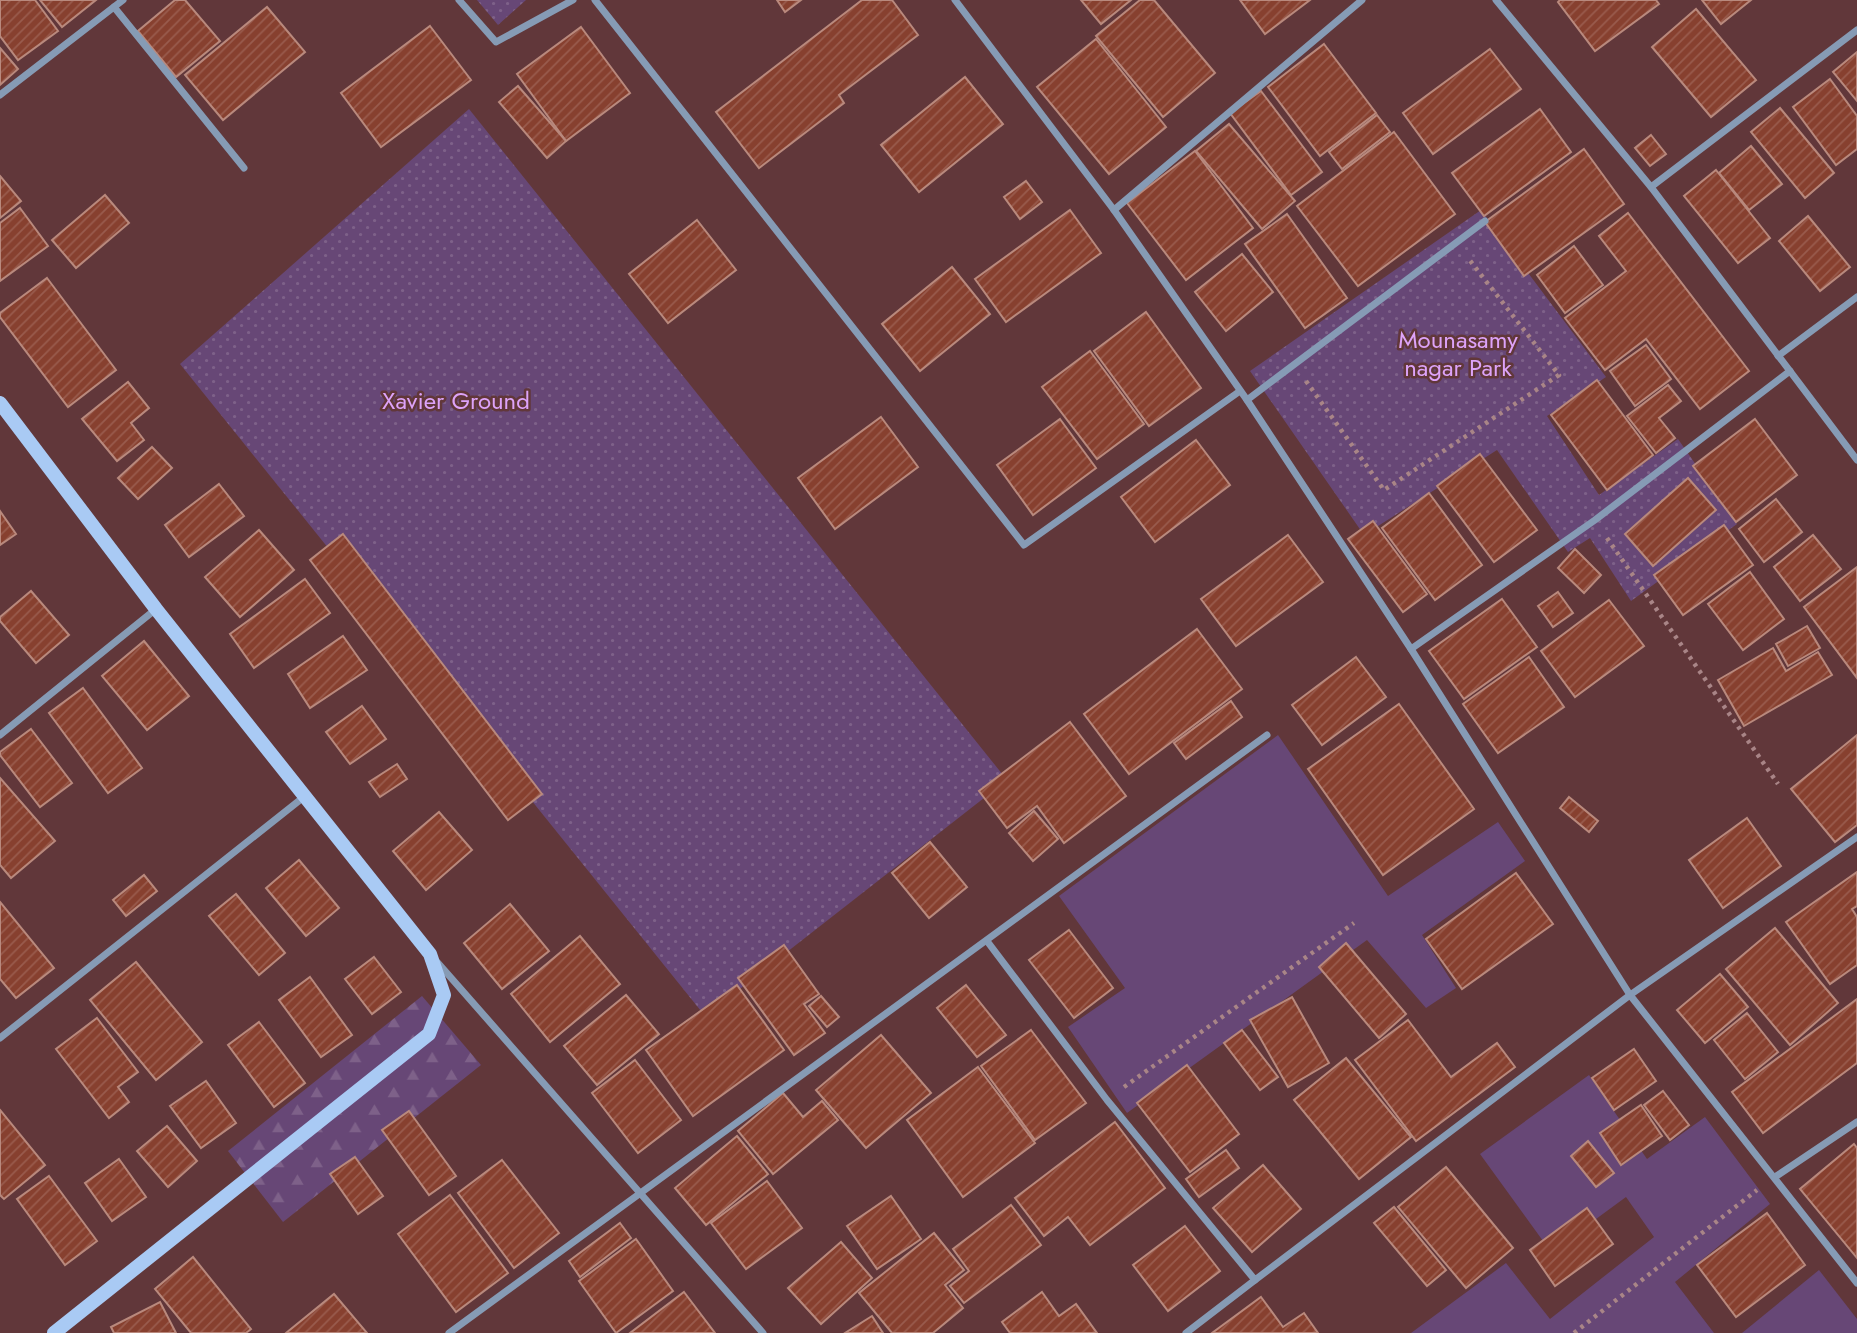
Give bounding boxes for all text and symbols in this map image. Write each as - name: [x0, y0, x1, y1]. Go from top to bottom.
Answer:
- park label: Mounasamy nagar Park: [1398, 322, 1518, 385]
- park label: Xavier Ground: [382, 383, 530, 418]

